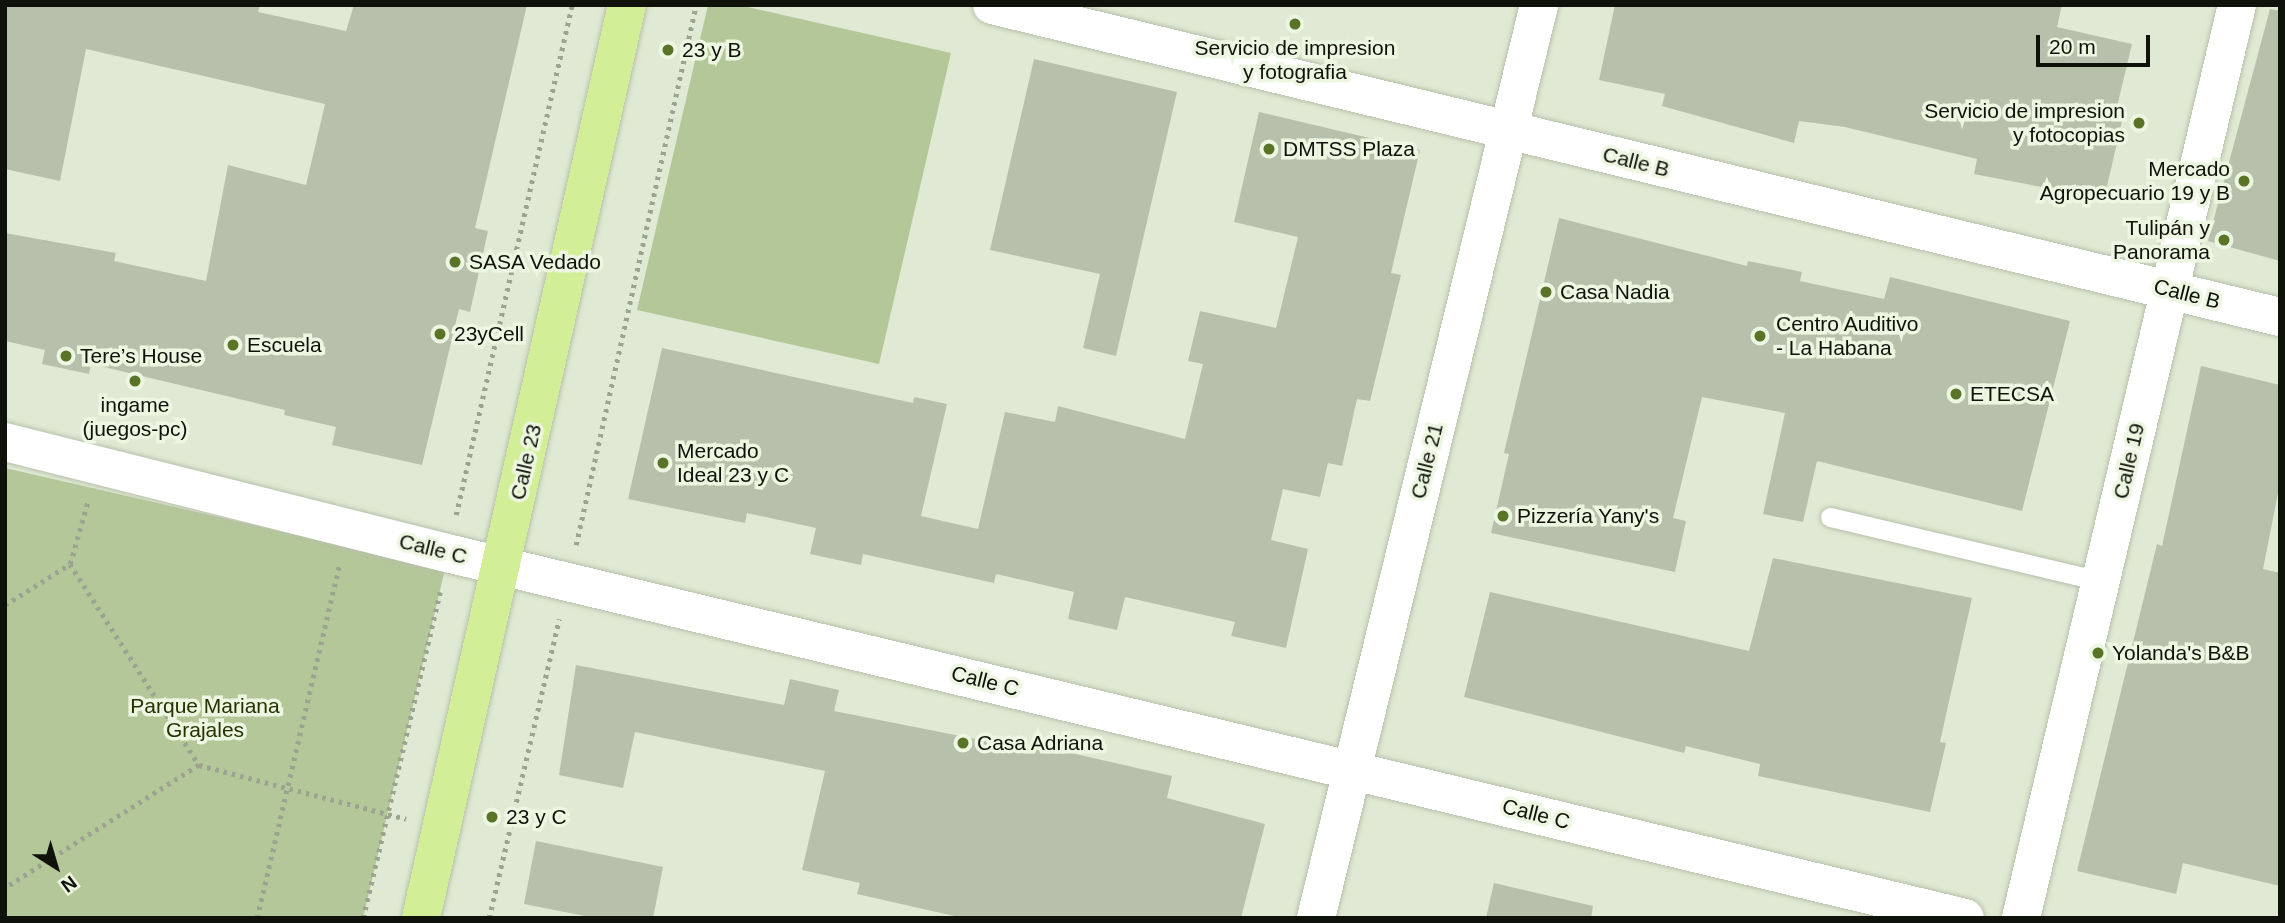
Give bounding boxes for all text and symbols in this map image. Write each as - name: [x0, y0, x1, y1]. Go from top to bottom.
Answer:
- marker: Servicio de impresion y fotografia: [1287, 16, 1303, 32]
- scale bar: [2040, 21, 2154, 65]
- place label: Servicio de impresion y fotografia: [1195, 35, 1395, 85]
- text: 20 m: [2049, 35, 2096, 58]
- place label: 23 y B: [682, 37, 742, 63]
- marker: 23 y B: [660, 42, 676, 58]
- place label: Servicio de impresion y fotocopias: [1924, 98, 2125, 148]
- marker: Servicio de impresion y fotocopias: [2131, 115, 2147, 131]
- place label: DMTSS Plaza: [1283, 136, 1415, 162]
- marker: DMTSS Plaza: [1261, 141, 1277, 157]
- street label: Calle B: [1600, 142, 1672, 182]
- place label: Mercado Agropecuario 19 y B: [2040, 156, 2230, 206]
- marker: Mercado Agropecuario 19 y B: [2236, 173, 2252, 189]
- place label: Tulipán y Panorama: [2113, 215, 2210, 265]
- marker: Tulipán y Panorama: [2216, 232, 2232, 248]
- place label: SASA Vedado: [469, 249, 602, 275]
- marker: SASA Vedado: [447, 254, 463, 270]
- street label: Calle B: [2151, 274, 2223, 314]
- place label: Casa Nadia: [1560, 279, 1670, 305]
- marker: Casa Nadia: [1538, 284, 1554, 300]
- place label: Centro Auditivo - La Habana: [1776, 311, 1920, 361]
- place label: 23yCell: [454, 321, 524, 347]
- marker: 23yCell: [432, 326, 448, 342]
- marker: Centro Auditivo - La Habana: [1750, 326, 1770, 346]
- place label: Escuela: [247, 332, 322, 358]
- marker: Escuela: [225, 337, 241, 353]
- place label: Tere’s House: [80, 343, 202, 369]
- marker: Tere’s House: [58, 348, 74, 364]
- marker: ingame (juegos-pc): [127, 373, 143, 389]
- place label: ETECSA: [1970, 381, 2054, 407]
- marker: ETECSA: [1948, 386, 1964, 402]
- place label: ingame (juegos-pc): [82, 392, 188, 442]
- street label: Calle 21: [1405, 421, 1449, 501]
- street label: Calle 19: [2108, 421, 2150, 501]
- street label: Calle 23: [505, 422, 547, 502]
- place label: Mercado Ideal 23 y C: [677, 438, 789, 488]
- marker: Mercado Ideal 23 y C: [655, 455, 671, 471]
- place label: Pizzería Yany's: [1517, 503, 1660, 529]
- marker: Pizzería Yany's: [1495, 508, 1511, 524]
- street label: Calle C: [397, 528, 469, 570]
- place label: Yolanda's B&B: [2112, 640, 2250, 666]
- marker: Yolanda's B&B: [2090, 645, 2106, 661]
- street label: Calle C: [949, 660, 1021, 702]
- park label: Parque Mariana Grajales: [130, 693, 280, 743]
- place label: Casa Adriana: [977, 730, 1104, 756]
- marker: Casa Adriana: [955, 735, 971, 751]
- street label: Calle C: [1500, 793, 1572, 835]
- place label: 23 y C: [506, 804, 567, 830]
- marker: 23 y C: [484, 809, 500, 825]
- north arrow: [21, 832, 91, 902]
- text: N: [57, 872, 81, 897]

